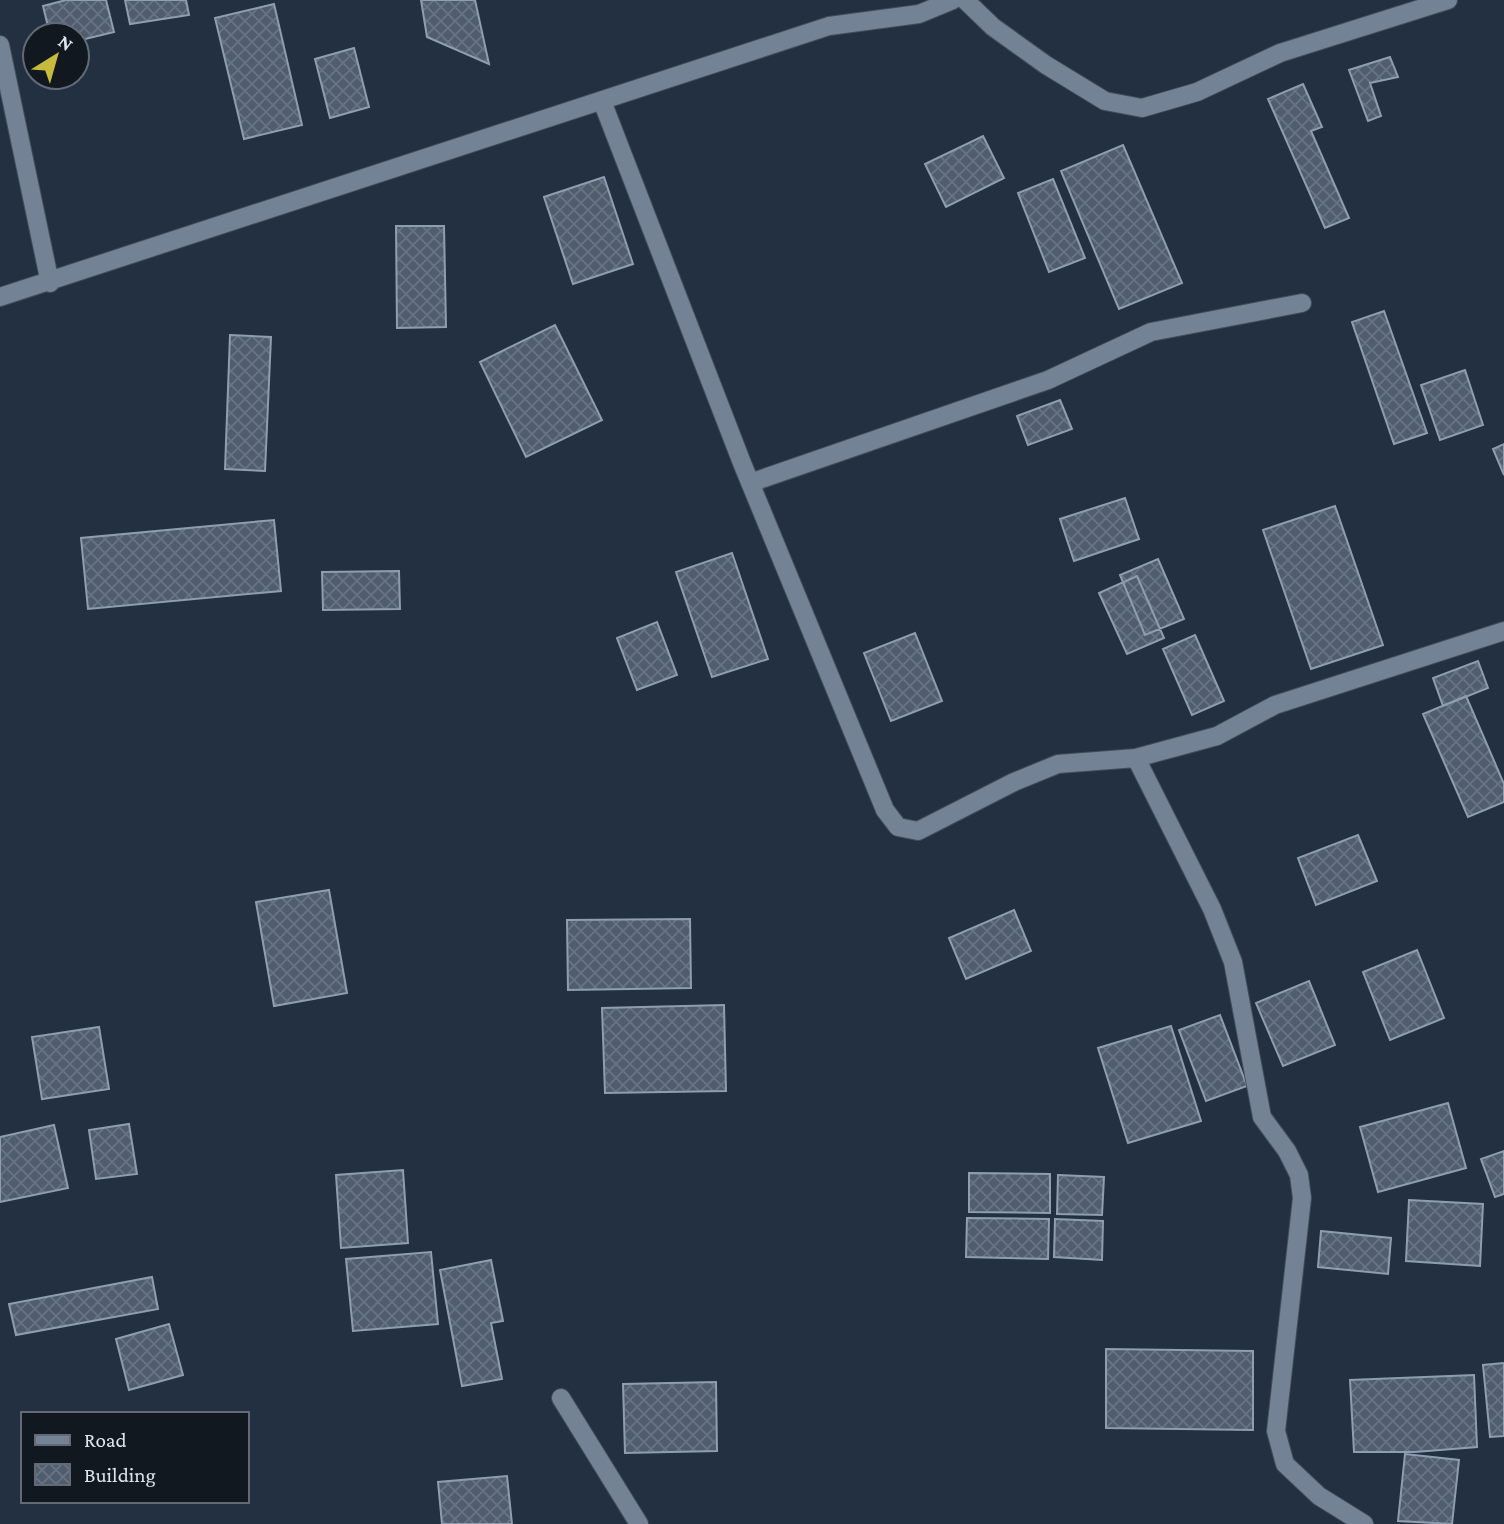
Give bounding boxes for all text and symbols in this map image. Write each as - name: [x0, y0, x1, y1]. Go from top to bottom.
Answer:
- north arrow: [21, 21, 91, 91]
- text: N: [54, 31, 77, 55]
- legend: [21, 1412, 248, 1503]
- text: Road: [84, 1428, 127, 1452]
- text: Building: [84, 1463, 156, 1487]

